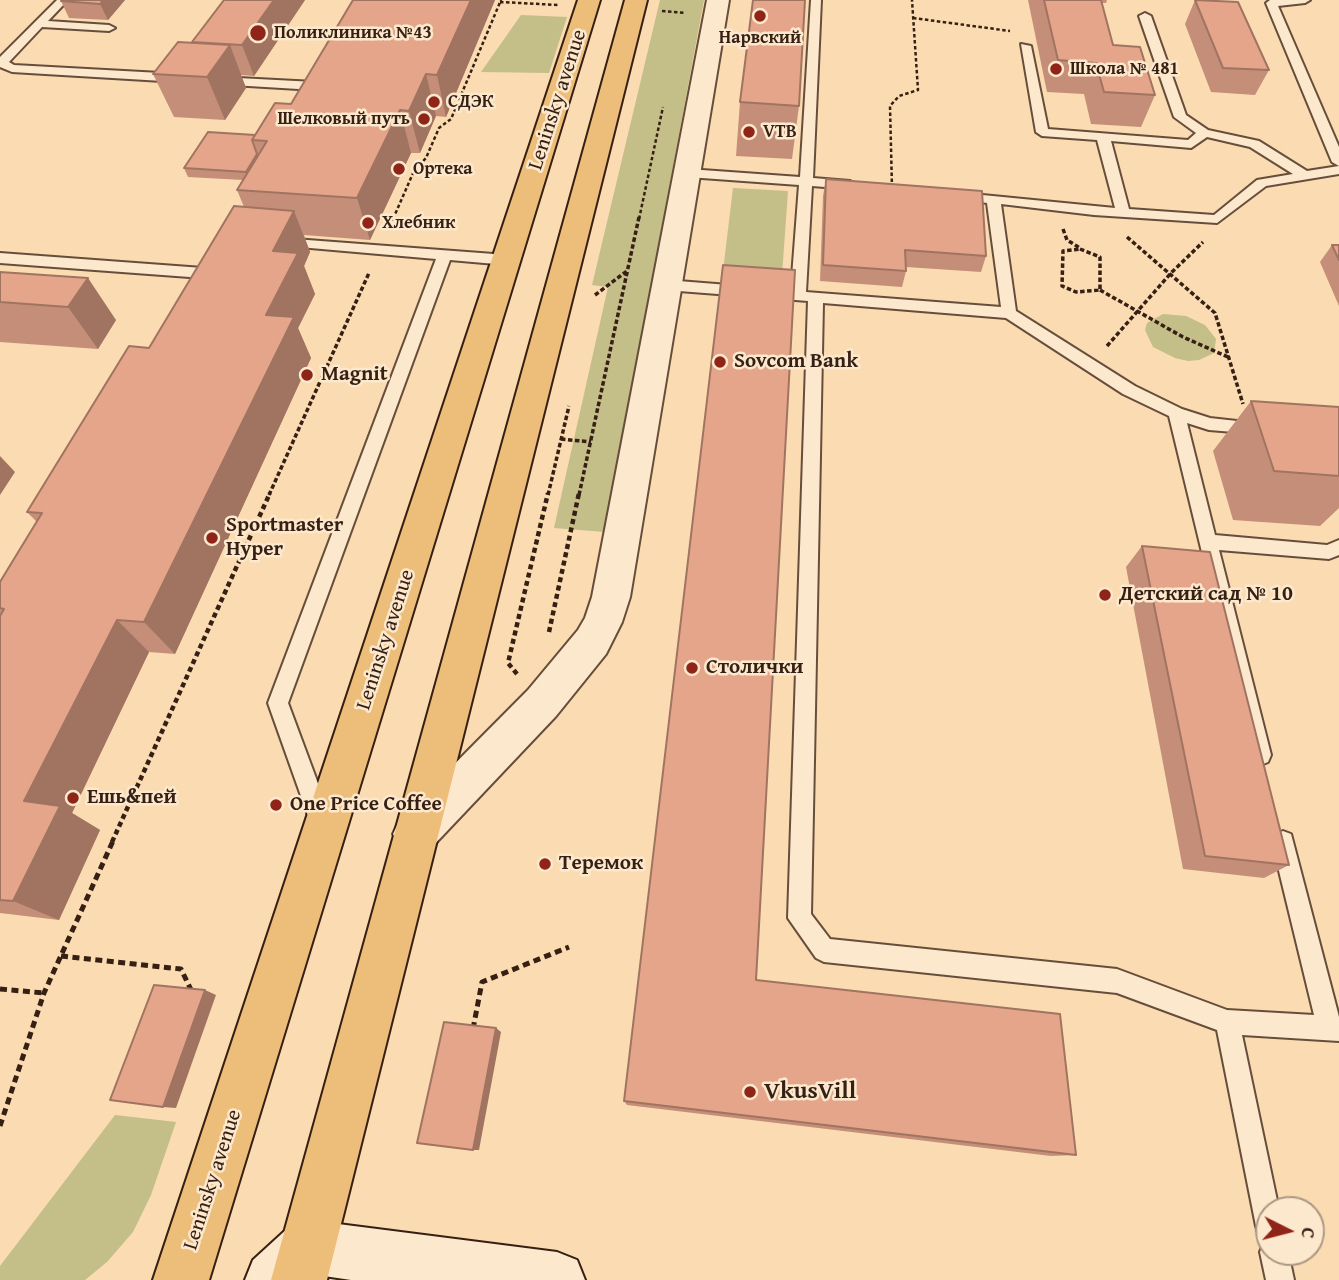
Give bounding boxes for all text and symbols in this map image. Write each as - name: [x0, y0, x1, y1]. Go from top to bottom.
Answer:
- marker: Нарвский: [752, 8, 768, 24]
- place label: Поликлиника №43: [274, 22, 432, 44]
- marker: Поликлиника №43: [248, 23, 268, 43]
- street label: Leninsky avenue: [523, 27, 593, 173]
- place label: Нарвский: [719, 27, 801, 49]
- place label: Школа № 481: [1070, 58, 1179, 80]
- marker: Школа № 481: [1048, 61, 1064, 77]
- place label: СДЭК: [448, 91, 494, 113]
- marker: СДЭК: [426, 94, 442, 110]
- place label: Шелковый путь: [277, 108, 410, 130]
- marker: Шелковый путь: [416, 111, 432, 127]
- place label: VTB: [763, 121, 797, 143]
- marker: VTB: [741, 124, 757, 140]
- place label: Ортека: [413, 158, 473, 180]
- marker: Ортека: [391, 161, 407, 177]
- place label: Хлебник: [382, 212, 455, 234]
- marker: Хлебник: [360, 215, 376, 231]
- place label: Sovcom Bank: [734, 349, 858, 375]
- marker: Sovcom Bank: [712, 354, 728, 370]
- place label: Magnit: [321, 362, 388, 388]
- marker: Magnit: [299, 367, 315, 383]
- place label: Sportmaster Hyper: [226, 513, 343, 563]
- marker: Sportmaster Hyper: [204, 530, 220, 546]
- street label: Leninsky avenue: [351, 567, 421, 713]
- place label: Детский сад № 10: [1119, 582, 1293, 608]
- marker: Детский сад № 10: [1097, 587, 1113, 603]
- place label: Столички: [706, 655, 803, 681]
- marker: Столички: [684, 660, 700, 676]
- place label: Ешь&пей: [87, 785, 177, 811]
- marker: Ешь&пей: [65, 790, 81, 806]
- place label: One Price Coffee: [290, 792, 442, 818]
- marker: One Price Coffee: [268, 797, 284, 813]
- place label: Теремок: [559, 851, 643, 877]
- marker: Теремок: [537, 856, 553, 872]
- place label: VkusVill: [764, 1078, 856, 1106]
- marker: VkusVill: [742, 1084, 758, 1100]
- street label: Leninsky avenue: [178, 1107, 248, 1253]
- north arrow: [1255, 1196, 1325, 1266]
- text: С: [1294, 1226, 1323, 1240]

